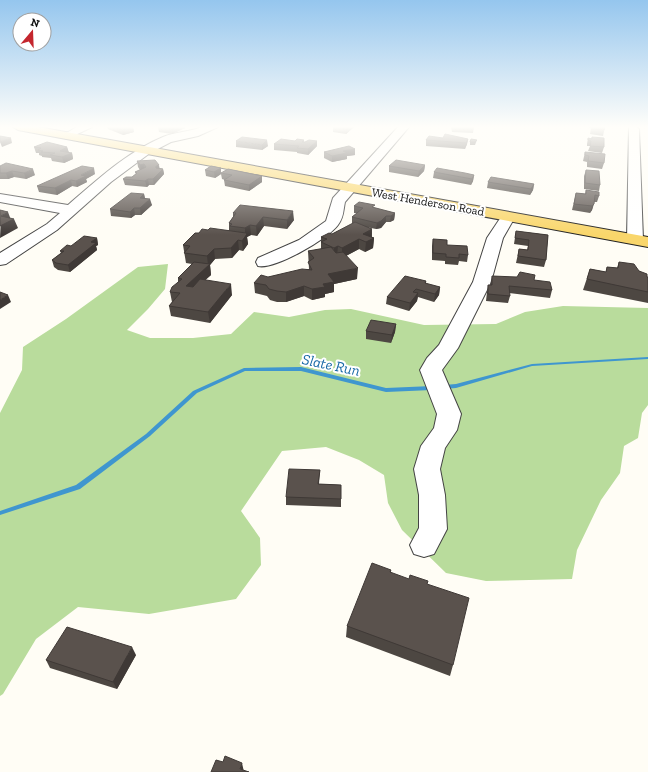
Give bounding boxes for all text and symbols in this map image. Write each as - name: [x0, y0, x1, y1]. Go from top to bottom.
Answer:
- north arrow: [12, 12, 52, 52]
- text: N: [29, 16, 42, 31]
- street label: West Henderson Road: [371, 185, 486, 219]
- water label: Slate Run: [300, 350, 362, 380]

